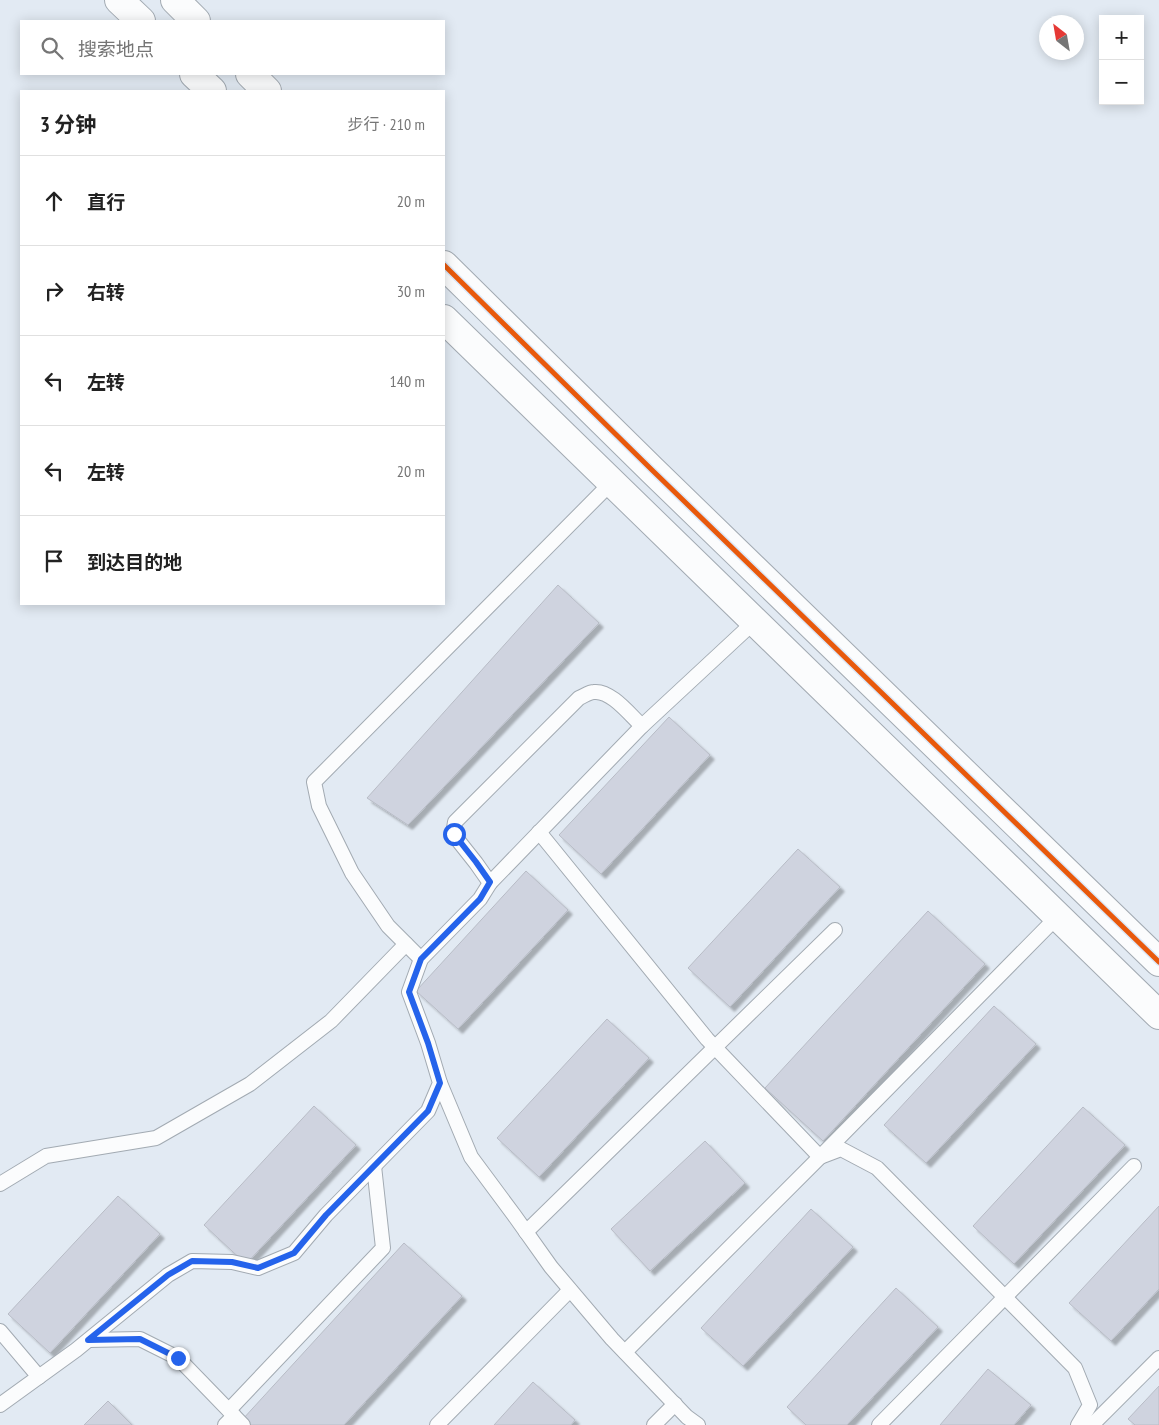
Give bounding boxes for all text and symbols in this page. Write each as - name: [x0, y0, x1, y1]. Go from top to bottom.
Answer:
- north arrow: [1039, 15, 1084, 60]
- map controls: [1099, 15, 1144, 105]
- button: +: [1099, 15, 1144, 60]
- search box: [20, 20, 445, 75]
- icon: search: [38, 34, 66, 62]
- text: 搜索地点: [78, 37, 154, 61]
- button: −: [1099, 60, 1144, 105]
- text: 3 分钟: [40, 111, 96, 138]
- text: 步行 · 210 m: [347, 114, 425, 134]
- icon: ahead: [40, 187, 68, 215]
- text: 直行: [87, 190, 125, 214]
- text: 20 m: [397, 191, 425, 211]
- icon: right: [40, 277, 68, 305]
- text: 右转: [87, 280, 125, 304]
- text: 30 m: [397, 281, 425, 301]
- icon: left: [40, 367, 68, 395]
- text: 左转: [87, 370, 125, 394]
- text: 140 m: [390, 371, 425, 391]
- icon: left: [40, 457, 68, 485]
- text: 左转: [87, 460, 125, 484]
- text: 20 m: [397, 461, 425, 481]
- icon: arrive: [40, 547, 68, 575]
- text: 到达目的地: [87, 550, 182, 574]
- route start: [443, 823, 466, 846]
- route end: [167, 1347, 190, 1370]

